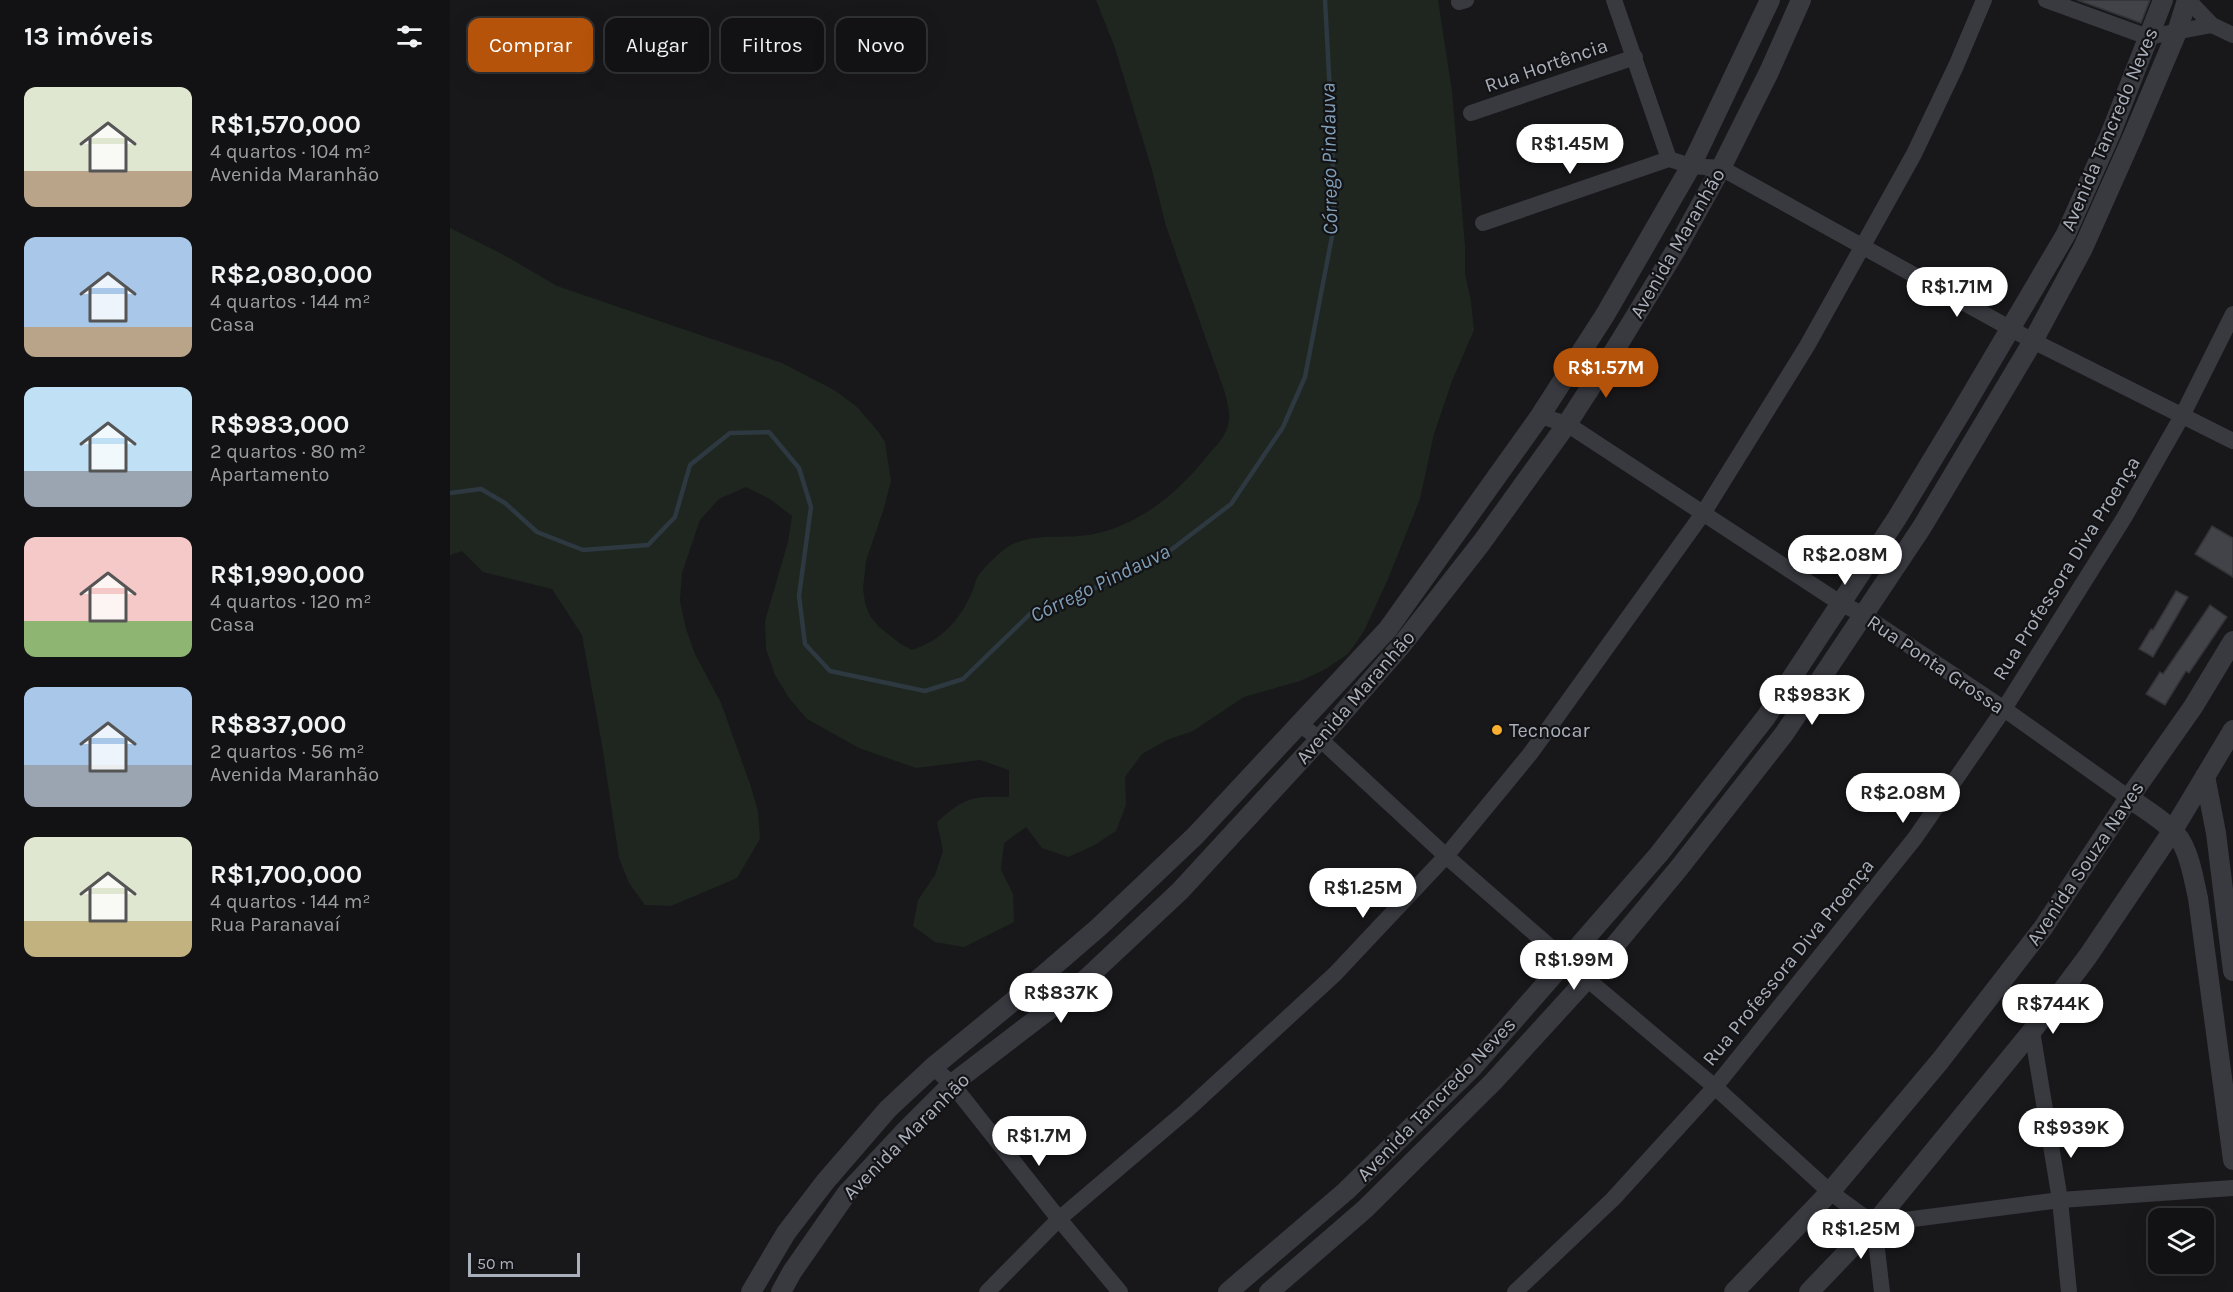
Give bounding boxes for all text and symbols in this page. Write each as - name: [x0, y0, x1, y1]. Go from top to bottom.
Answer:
- chip: Comprar: [468, 18, 593, 72]
- chip: Alugar: [605, 18, 709, 72]
- chip: Filtros: [721, 18, 824, 72]
- chip: Novo: [836, 18, 926, 72]
- icon: filters: [393, 20, 426, 53]
- text: 13 imóveis: [24, 21, 153, 52]
- street label: Avenida Tancredo Neves: [2056, 24, 2163, 234]
- street label: Rua Hortência: [1482, 34, 1611, 97]
- water label: Córrego Pindauva: [1316, 83, 1342, 235]
- text: R$1,570,000: [210, 109, 361, 140]
- icon: home: [72, 111, 144, 183]
- pin: R$1.45M: [1515, 124, 1625, 175]
- text: R$1.45M: [1530, 132, 1610, 155]
- text: 4 quartos · 104 m²: [210, 140, 371, 163]
- text: Avenida Maranhão: [210, 163, 379, 186]
- street label: Avenida Maranhão: [1625, 164, 1730, 322]
- text: R$2,080,000: [210, 259, 373, 290]
- icon: home: [72, 261, 144, 333]
- pin: R$1.71M: [1902, 267, 2012, 318]
- text: R$1.71M: [1921, 275, 1993, 298]
- text: 4 quartos · 144 m²: [210, 290, 370, 313]
- text: Casa: [210, 313, 255, 336]
- pin: R$1.57M: [1551, 348, 1661, 399]
- text: R$1.57M: [1567, 356, 1645, 379]
- text: R$983,000: [210, 409, 349, 440]
- icon: home: [72, 411, 144, 483]
- text: 2 quartos · 80 m²: [210, 440, 366, 463]
- street label: Rua Professora Diva Proença: [1988, 452, 2145, 684]
- text: Apartamento: [210, 463, 329, 486]
- pin: R$2.08M: [1790, 535, 1900, 586]
- water label: Córrego Pindauva: [1026, 539, 1174, 627]
- text: R$2.08M: [1802, 543, 1888, 566]
- text: R$1,990,000: [210, 559, 365, 590]
- icon: home: [72, 561, 144, 633]
- text: 4 quartos · 120 m²: [210, 590, 372, 613]
- street label: Rua Ponta Grossa: [1863, 610, 2009, 719]
- text: Casa: [210, 613, 255, 636]
- street label: Avenida Maranhão: [1291, 626, 1420, 769]
- pin: R$983K: [1763, 675, 1861, 726]
- text: R$983K: [1773, 683, 1851, 706]
- text: R$837,000: [210, 709, 346, 740]
- icon: home: [72, 711, 144, 783]
- place label: Tecnocar: [1509, 719, 1590, 742]
- marker: Tecnocar: [1490, 723, 1504, 737]
- text: 2 quartos · 56 m²: [210, 740, 365, 763]
- text: Avenida Maranhão: [210, 763, 379, 786]
- pin: R$2.08M: [1848, 773, 1958, 824]
- street label: Avenida Souza Naves: [2022, 777, 2149, 950]
- text: R$2.08M: [1860, 781, 1946, 804]
- street label: Rua Professora Diva Proença: [1698, 854, 1879, 1070]
- text: R$1,700,000: [210, 859, 362, 890]
- icon: home: [72, 861, 144, 933]
- pin: R$1.25M: [1308, 868, 1418, 919]
- text: R$1.25M: [1323, 876, 1403, 899]
- text: 4 quartos · 144 m²: [210, 890, 370, 913]
- text: Rua Paranavaí: [210, 913, 341, 936]
- pin: R$1.99M: [1519, 940, 1629, 991]
- text: R$1.99M: [1534, 948, 1614, 971]
- pin: R$837K: [1012, 973, 1110, 1024]
- text: R$837K: [1023, 981, 1099, 1004]
- pin: R$744K: [2004, 984, 2102, 1035]
- text: R$744K: [2016, 992, 2090, 1015]
- street label: Avenida Tancredo Neves: [1352, 1013, 1521, 1186]
- street label: Avenida Maranhão: [838, 1068, 974, 1204]
- pin: R$939K: [2022, 1108, 2120, 1159]
- pin: R$1.7M: [990, 1116, 1088, 1167]
- text: R$939K: [2033, 1116, 2109, 1139]
- text: R$1.7M: [1006, 1124, 1072, 1147]
- map controls: [2148, 1208, 2214, 1274]
- button: layers: [2148, 1208, 2214, 1274]
- pin: R$1.25M: [1806, 1209, 1916, 1260]
- text: R$1.25M: [1821, 1217, 1901, 1240]
- scale bar: [468, 1250, 580, 1278]
- text: 50 m: [477, 1254, 514, 1273]

